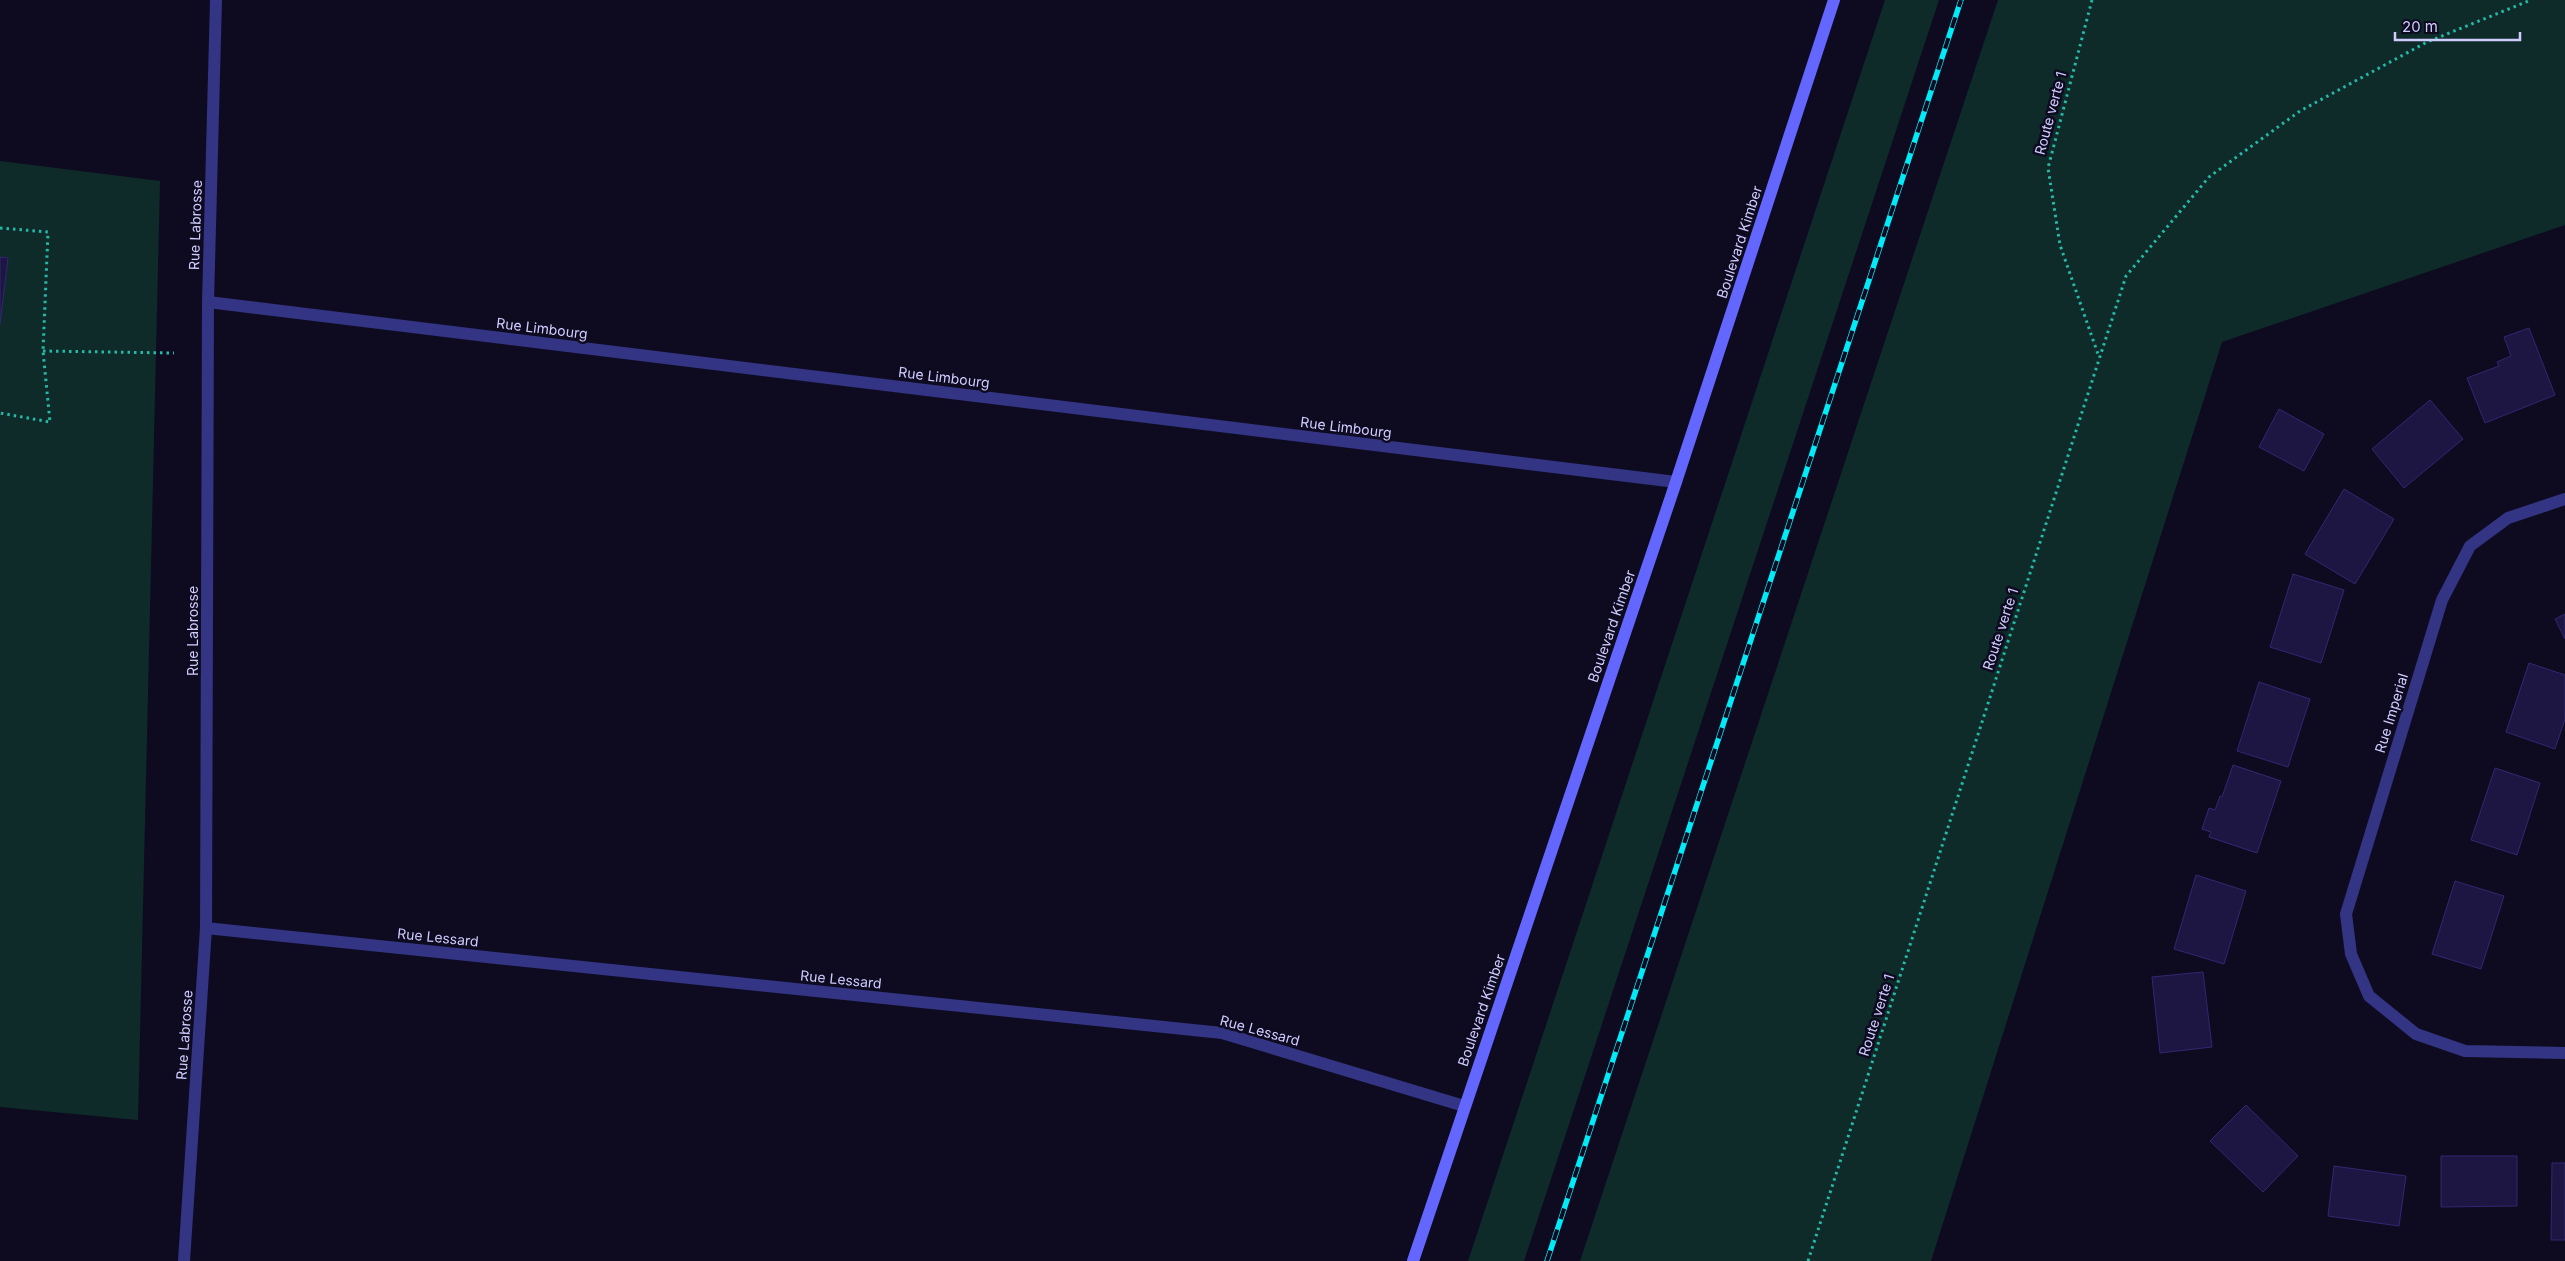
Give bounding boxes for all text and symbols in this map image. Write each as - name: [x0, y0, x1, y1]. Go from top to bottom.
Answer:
- scale bar: [2395, 10, 2520, 42]
- text: 20 m: [2402, 17, 2438, 36]
- street label: Route verte 1: [2031, 69, 2069, 157]
- street label: Rue Labrosse: [185, 180, 205, 270]
- street label: Boulevard Kimber: [1713, 183, 1765, 301]
- street label: Rue Limbourg: [495, 314, 589, 342]
- street label: Rue Limbourg: [897, 363, 991, 391]
- street label: Rue Limbourg: [1299, 413, 1393, 441]
- street label: Boulevard Kimber: [1584, 568, 1638, 684]
- street label: Rue Labrosse: [184, 586, 201, 676]
- street label: Route verte 1: [1979, 586, 2021, 672]
- street label: Rue Imperial: [2371, 671, 2411, 755]
- street label: Rue Lessard: [396, 924, 480, 950]
- street label: Boulevard Kimber: [1454, 952, 1508, 1068]
- street label: Rue Lessard: [799, 966, 883, 992]
- street label: Route verte 1: [1855, 972, 1897, 1058]
- street label: Rue Labrosse: [172, 989, 196, 1081]
- street label: Rue Lessard: [1218, 1011, 1302, 1049]

